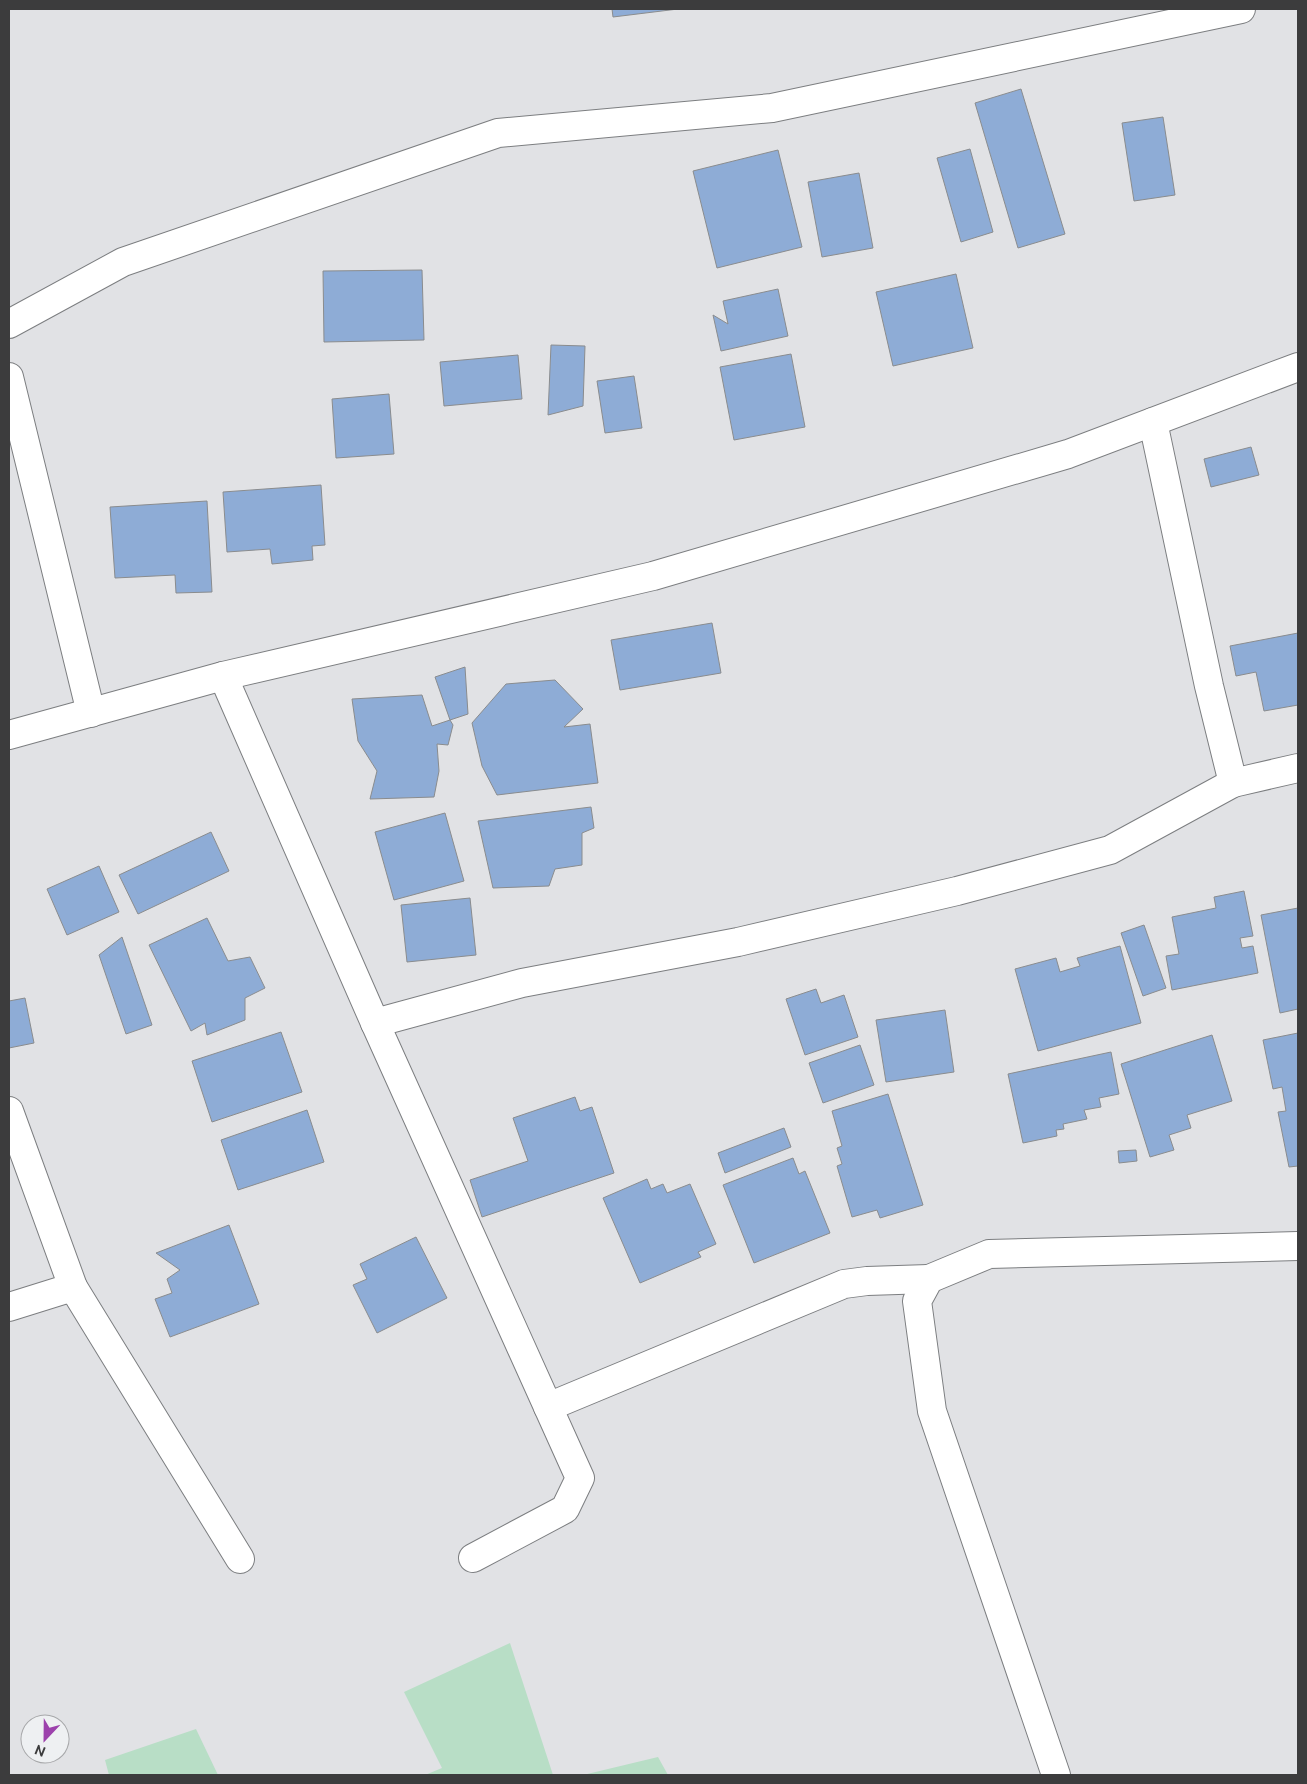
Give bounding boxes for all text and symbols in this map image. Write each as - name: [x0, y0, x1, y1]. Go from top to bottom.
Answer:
- north arrow: [20, 1714, 70, 1764]
- text: N: [32, 1742, 48, 1760]

